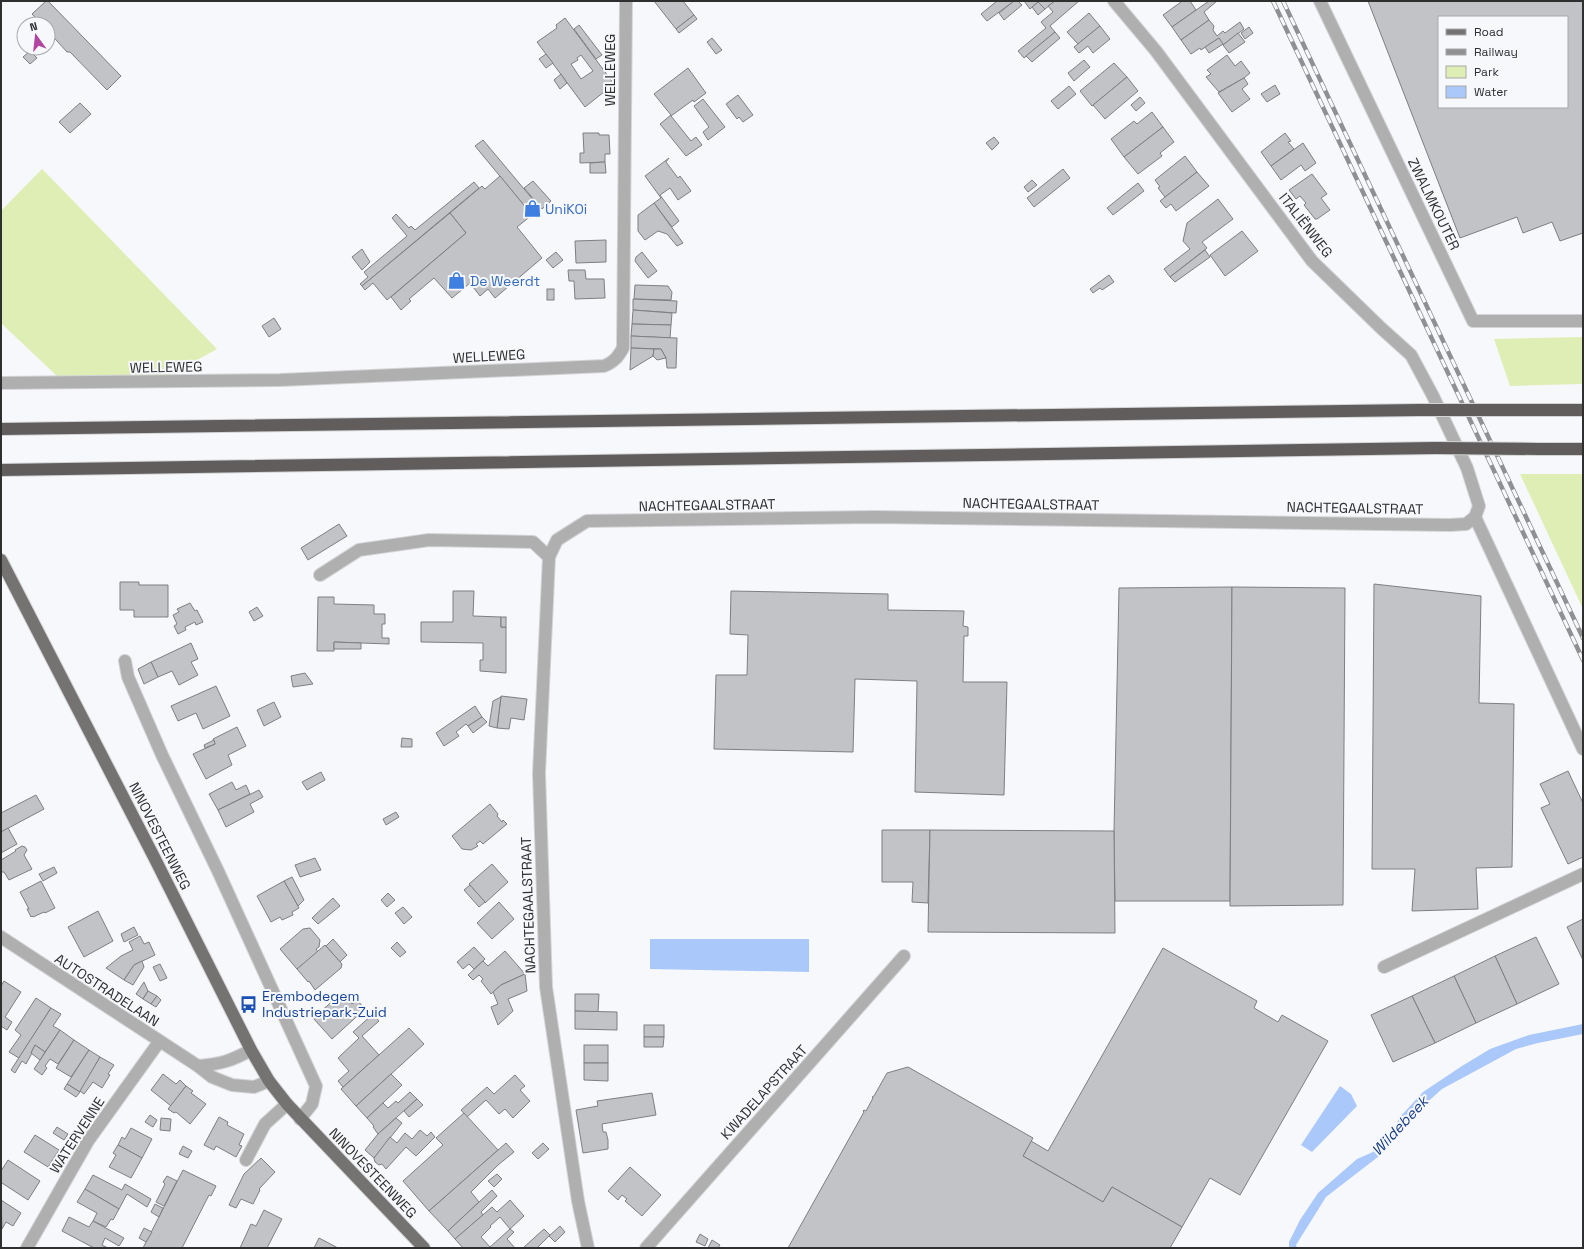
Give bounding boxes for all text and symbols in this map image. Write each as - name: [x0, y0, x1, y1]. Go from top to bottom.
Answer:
- north arrow: [16, 16, 56, 56]
- legend: [1438, 16, 1568, 108]
- text: N: [28, 19, 39, 34]
- text: Road: [1474, 24, 1503, 40]
- street label: WELLEWEG: [601, 34, 619, 106]
- text: Railway: [1474, 44, 1518, 60]
- text: Park: [1474, 64, 1499, 80]
- text: Water: [1474, 84, 1508, 100]
- street label: ZWALMKOUTER: [1404, 155, 1464, 253]
- street label: ITALIËNWEG: [1275, 189, 1337, 261]
- shop icon: UniKOi: [522, 199, 542, 219]
- place label: UniKOi: [545, 200, 587, 218]
- shop icon: De Weerdt: [447, 271, 467, 291]
- place label: De Weerdt: [470, 272, 540, 290]
- street label: WELLEWEG: [452, 345, 526, 367]
- street label: WELLEWEG: [130, 357, 202, 377]
- street label: NACHTEGAALSTRAAT: [962, 494, 1100, 514]
- street label: NACHTEGAALSTRAAT: [638, 495, 776, 515]
- street label: NACHTEGAALSTRAAT: [1286, 498, 1424, 518]
- street label: NINOVESTEENWEG: [125, 779, 195, 893]
- street label: NACHTEGAALSTRAAT: [517, 836, 539, 974]
- street label: AUTOSTRADELAAN: [51, 950, 163, 1030]
- place label: Erembodegem Industriepark-Zuid: [262, 987, 387, 1021]
- bus stop icon: Erembodegem Industriepark-Zuid: [239, 994, 259, 1014]
- street label: KWADELAPSTRAAT: [717, 1041, 811, 1143]
- water label: Wildebeek: [1367, 1091, 1433, 1159]
- street label: WATERVENNE: [46, 1093, 108, 1177]
- street label: NINOVESTEENWEG: [325, 1124, 421, 1222]

